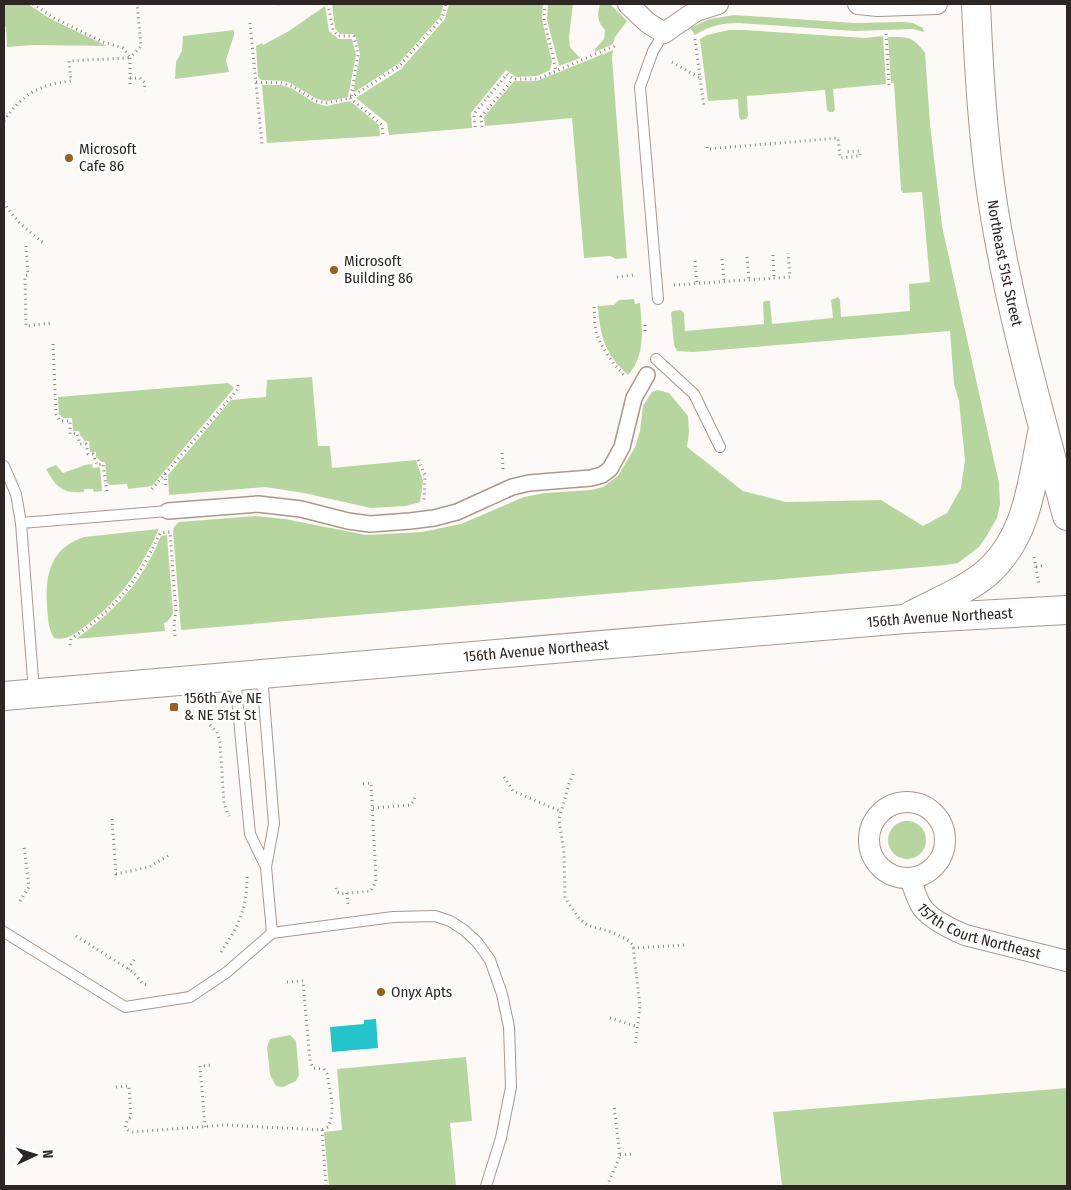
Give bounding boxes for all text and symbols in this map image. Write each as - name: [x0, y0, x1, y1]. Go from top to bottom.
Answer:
- place label: Microsoft Cafe 86: [79, 140, 136, 175]
- marker: Microsoft Cafe 86: [63, 152, 75, 164]
- street label: Northeast 51st Street: [983, 199, 1026, 328]
- place label: Microsoft Building 86: [344, 252, 413, 287]
- marker: Microsoft Building 86: [328, 264, 340, 276]
- street label: 156th Avenue Northeast: [866, 604, 1013, 631]
- street label: 156th Avenue Northeast: [463, 635, 610, 666]
- place label: 156th Ave NE & NE 51st St: [184, 689, 262, 724]
- marker: 156th Ave NE & NE 51st St: [168, 701, 180, 713]
- street label: 157th Court Northeast: [913, 900, 1043, 963]
- place label: Onyx Apts: [391, 983, 452, 1001]
- marker: Onyx Apts: [375, 986, 387, 998]
- north arrow: [10, 1130, 60, 1180]
- text: N: [39, 1149, 56, 1159]

